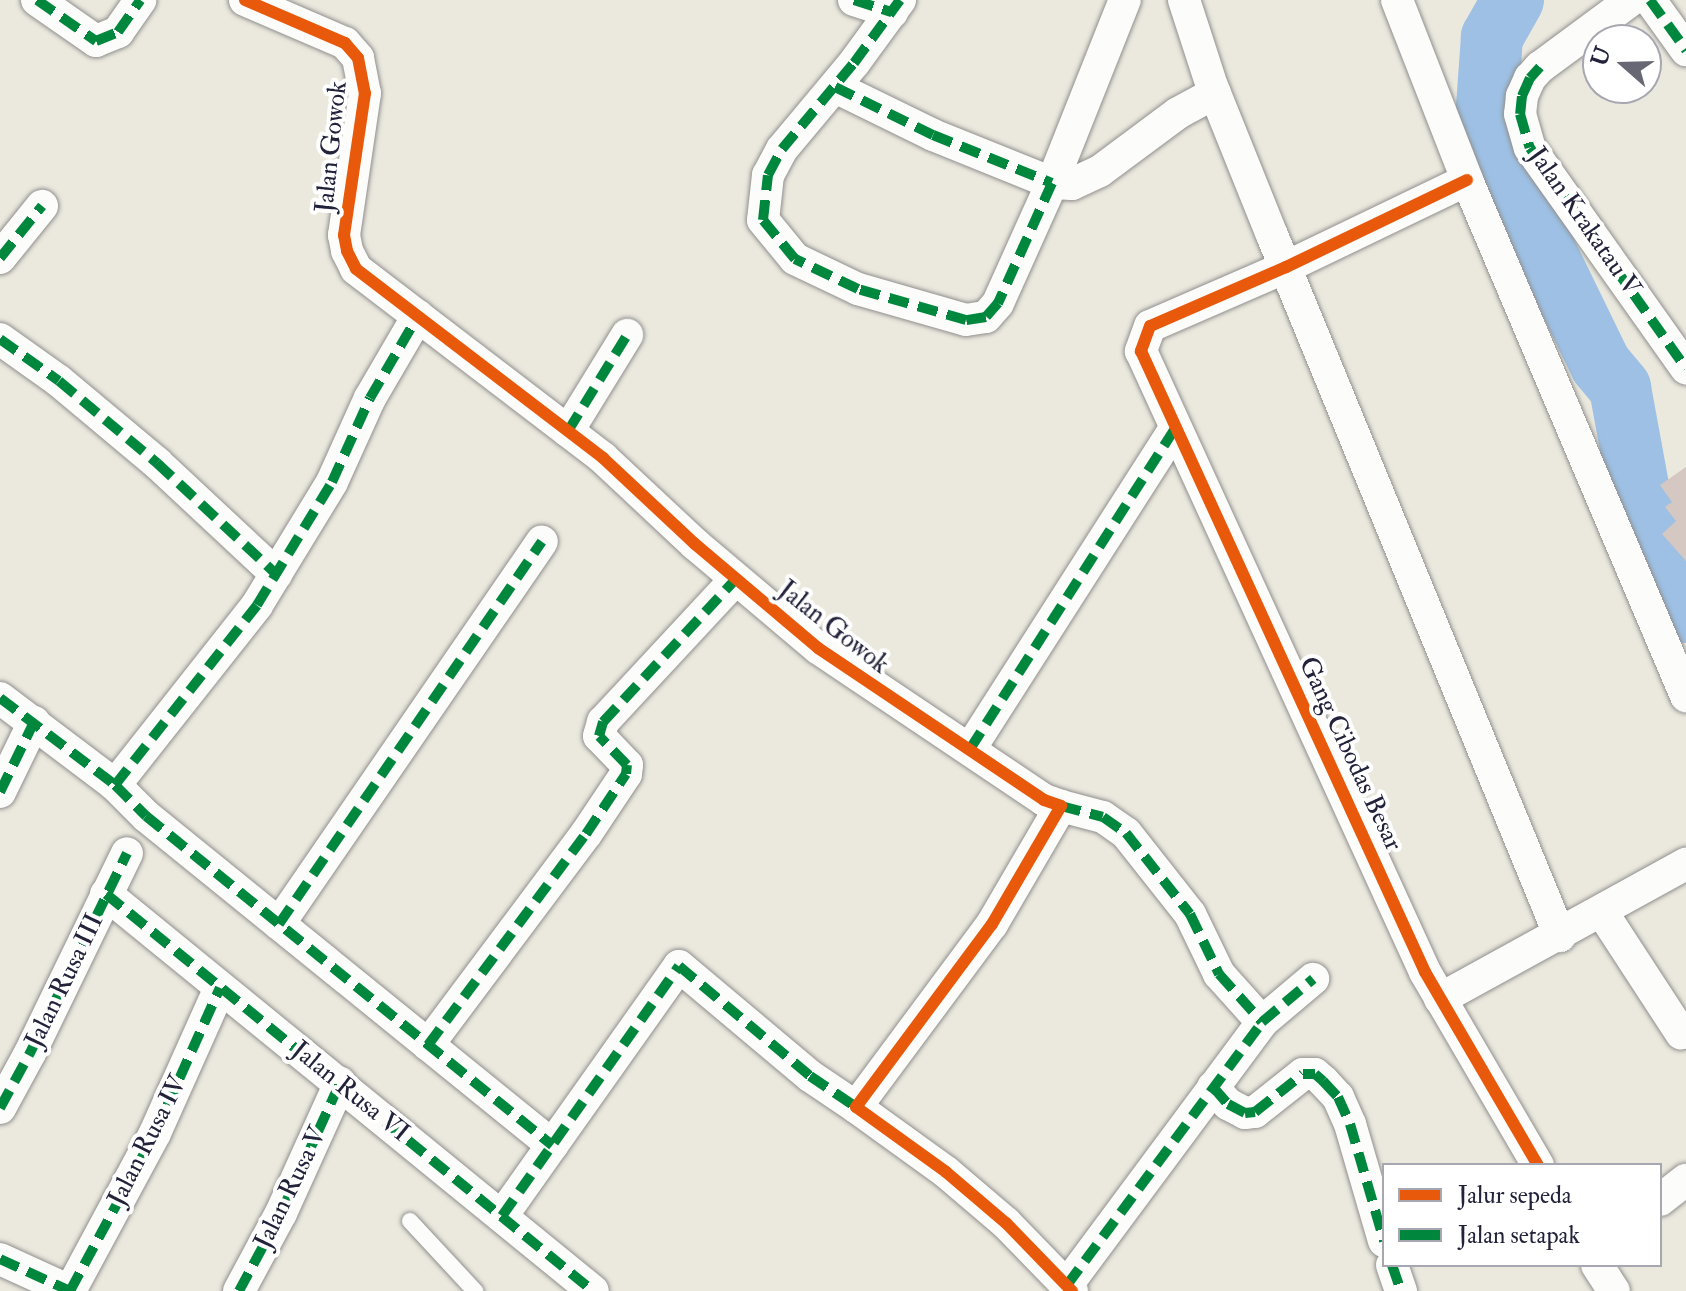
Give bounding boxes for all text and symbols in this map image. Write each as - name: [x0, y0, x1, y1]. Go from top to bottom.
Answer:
- north arrow: [1582, 24, 1662, 104]
- text: U: [1585, 43, 1618, 70]
- street label: Jalan Gowok: [310, 80, 354, 214]
- street label: Jalan Krakatau V: [1521, 142, 1647, 302]
- street label: Jalan Gowok: [771, 575, 895, 681]
- street label: Gang Cibodas Besar: [1291, 652, 1409, 856]
- street label: Jalan Rusa III: [19, 909, 111, 1053]
- street label: Jalan Rusa VI: [285, 1035, 415, 1149]
- street label: Jalan Rusa IV: [102, 1070, 194, 1212]
- street label: Jalan Rusa V: [248, 1122, 334, 1254]
- legend: [1382, 1163, 1662, 1267]
- text: Jalur sepeda: [1458, 1180, 1572, 1211]
- text: Jalan setapak: [1458, 1220, 1580, 1251]

